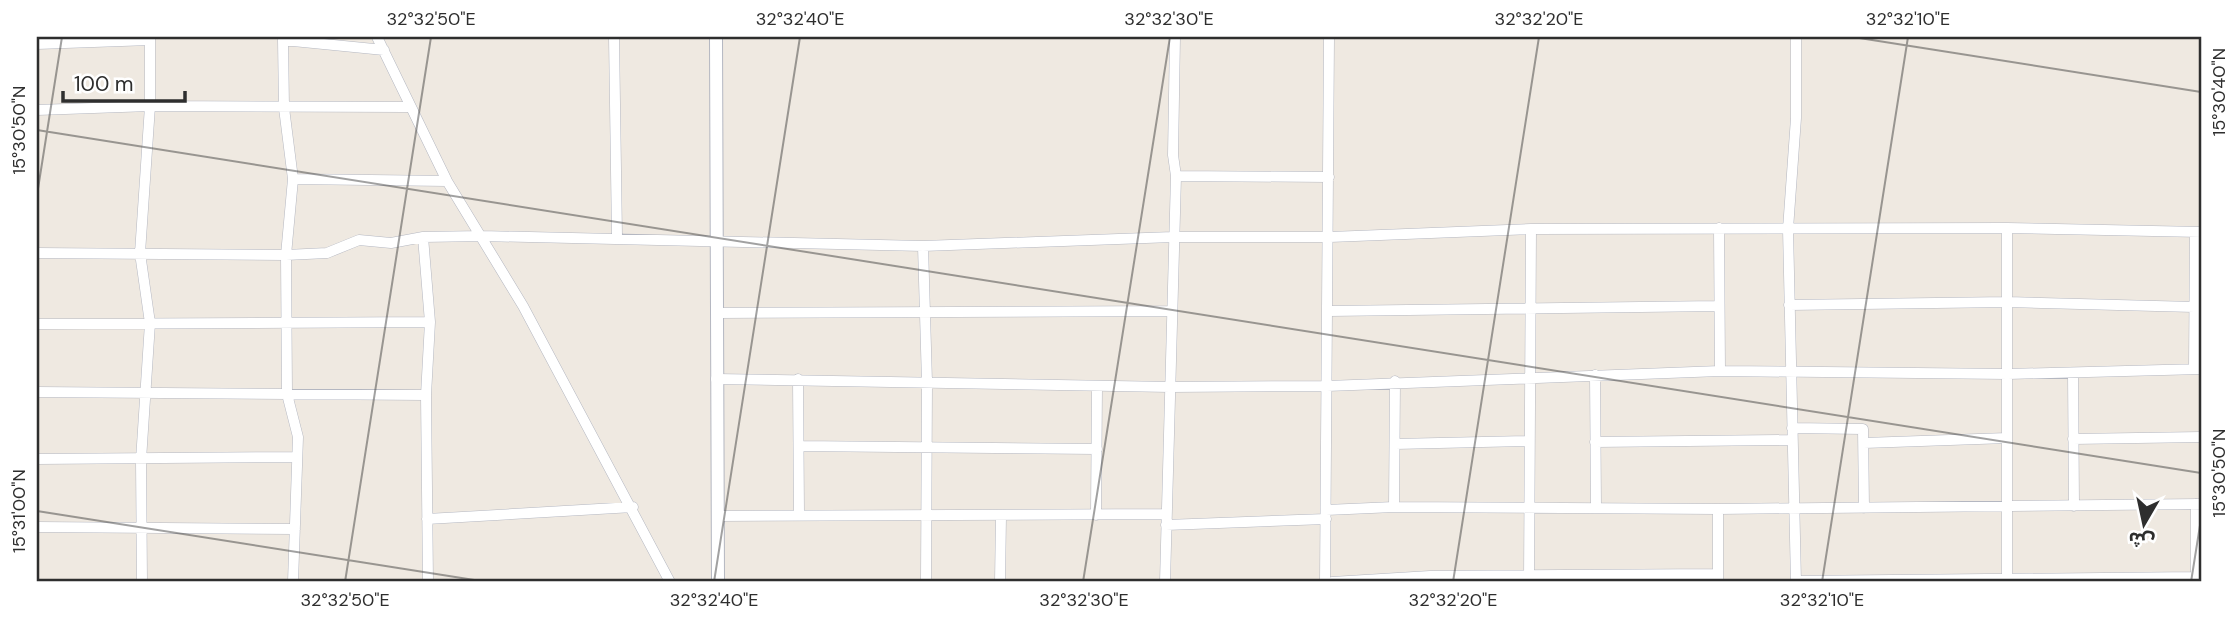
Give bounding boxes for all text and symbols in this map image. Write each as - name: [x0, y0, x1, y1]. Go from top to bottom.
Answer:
- text: 32°32'50"E: [386, 7, 476, 31]
- text: 32°32'40"E: [756, 7, 844, 31]
- text: 32°32'30"E: [1124, 7, 1214, 31]
- text: 32°32'20"E: [1495, 7, 1583, 31]
- text: 32°32'10"E: [1866, 7, 1950, 31]
- text: 15°30'40"N: [2207, 48, 2231, 136]
- scale bar: [63, 60, 186, 104]
- text: 100 m: [74, 70, 134, 98]
- text: 15°30'50"N: [7, 85, 31, 175]
- text: 15°30'50"N: [2207, 428, 2231, 518]
- text: 15°31'00"N: [7, 469, 31, 553]
- north arrow: [2108, 490, 2178, 560]
- text: ش: [2127, 526, 2156, 555]
- text: 32°32'50"E: [300, 588, 390, 612]
- text: 32°32'40"E: [670, 588, 758, 612]
- text: 32°32'30"E: [1039, 588, 1129, 612]
- text: 32°32'20"E: [1409, 588, 1497, 612]
- text: 32°32'10"E: [1780, 588, 1864, 612]

